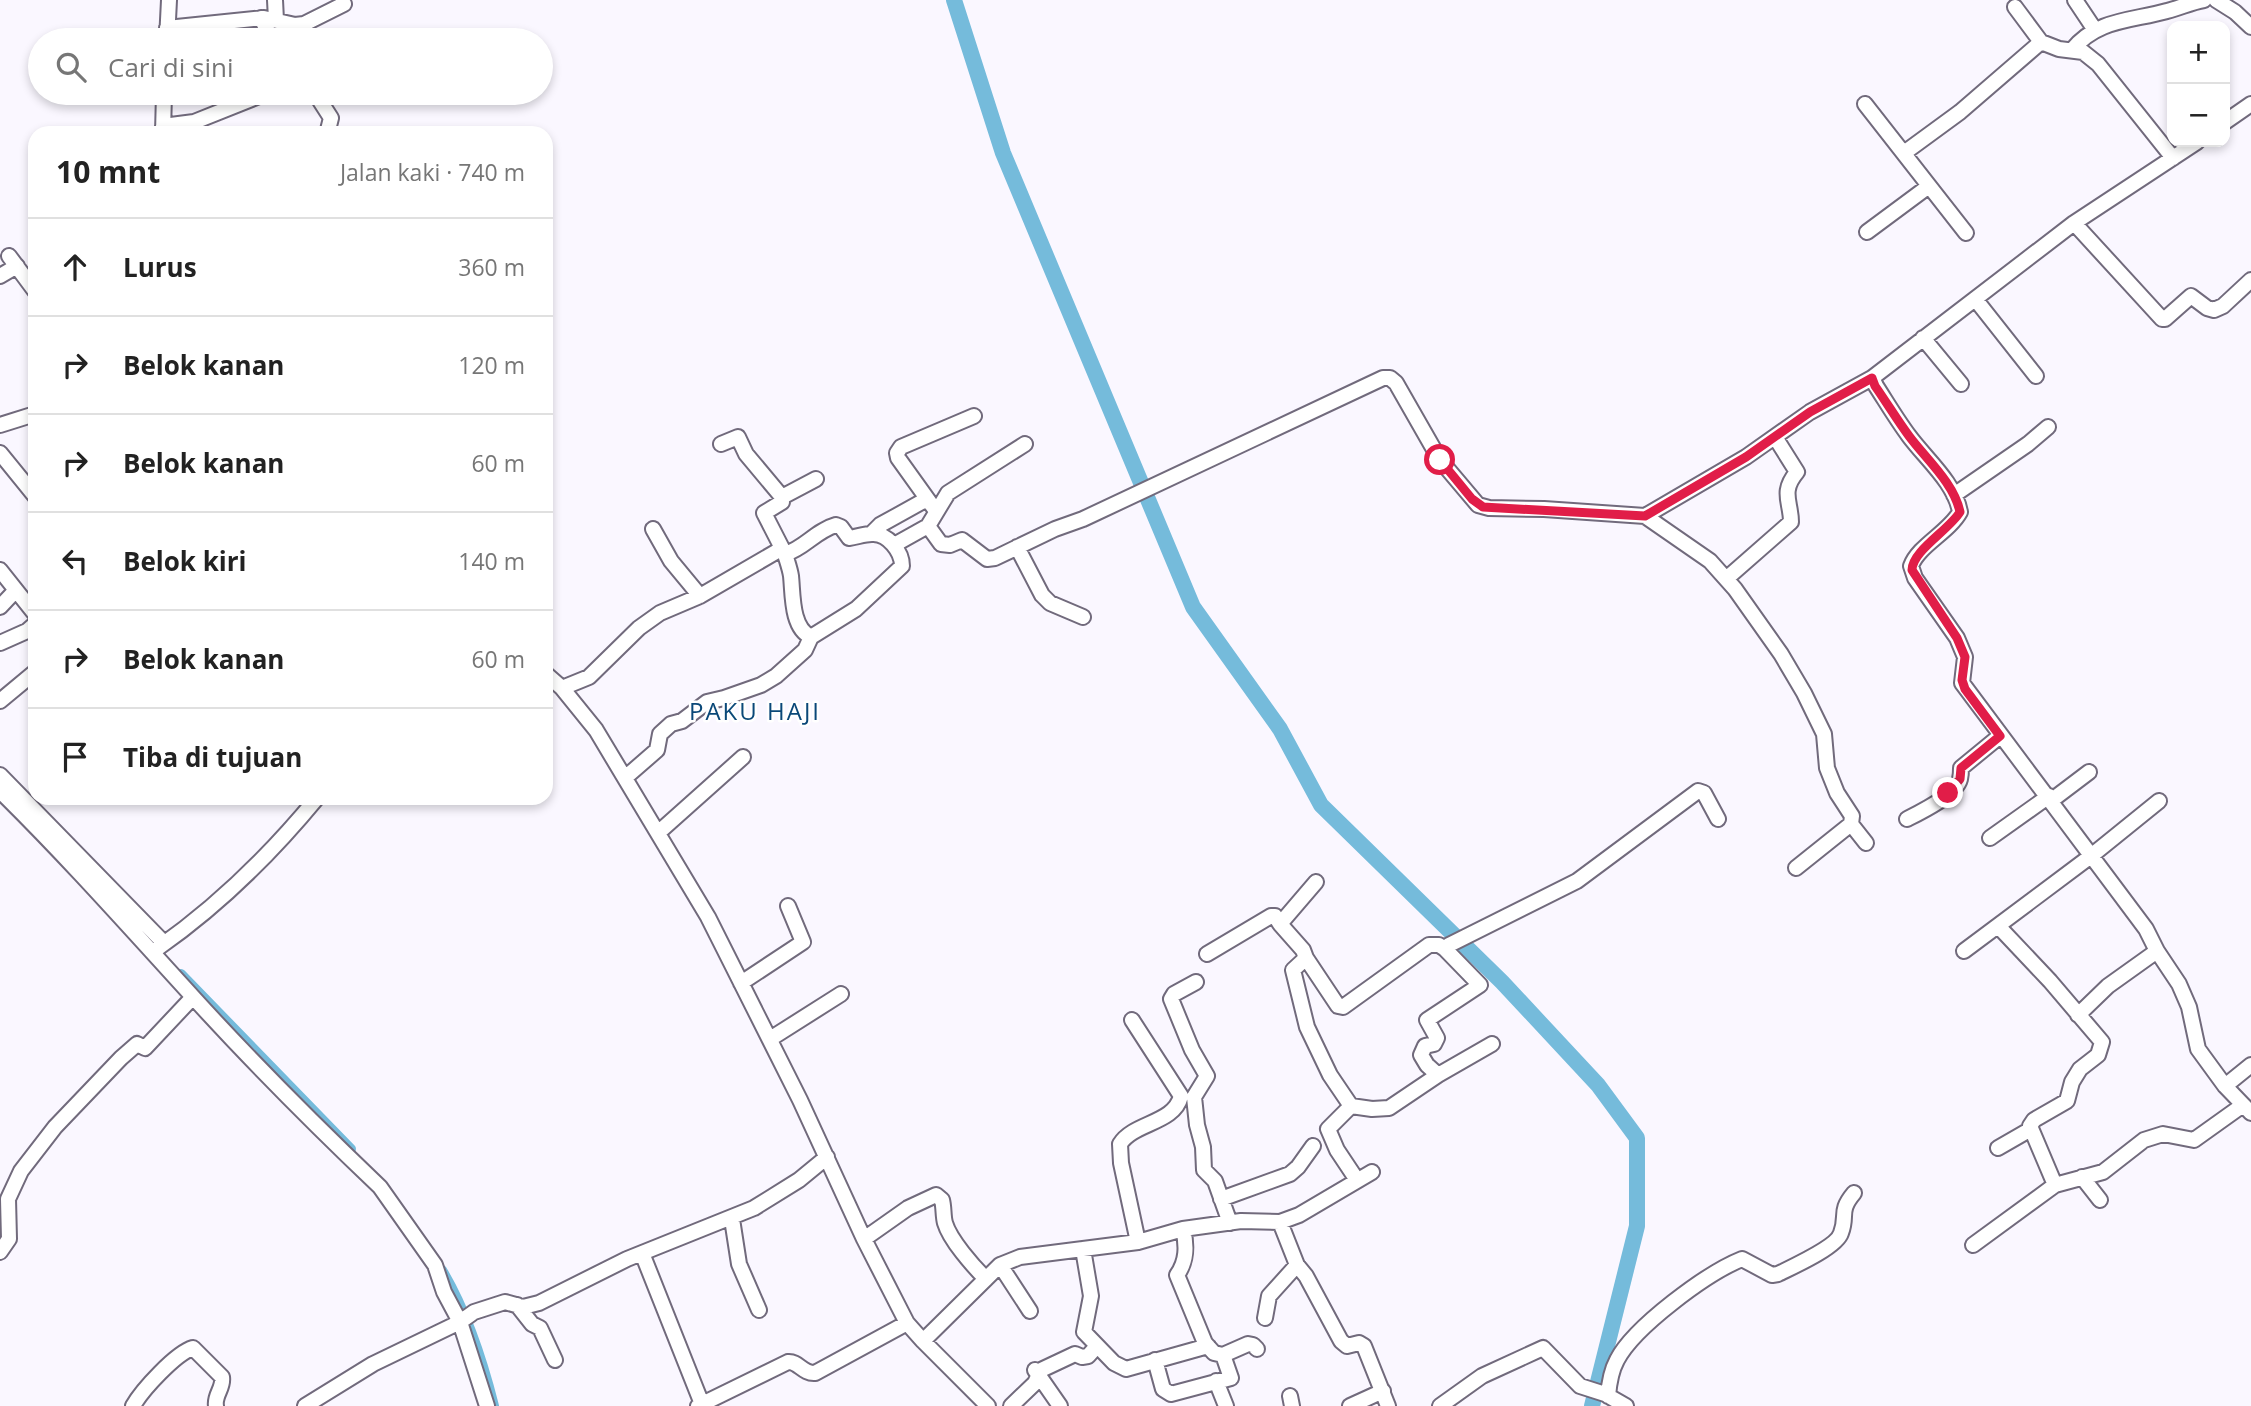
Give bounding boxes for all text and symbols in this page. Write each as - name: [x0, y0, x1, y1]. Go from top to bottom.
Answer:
- map controls: [2167, 21, 2230, 147]
- button: +: [2167, 21, 2230, 84]
- search box: [28, 28, 553, 105]
- icon: search: [52, 48, 90, 86]
- text: Cari di sini: [108, 49, 233, 85]
- button: −: [2167, 84, 2230, 147]
- text: 10 mnt: [56, 151, 160, 192]
- text: Jalan kaki · 740 m: [340, 156, 525, 188]
- icon: ahead: [56, 248, 94, 286]
- text: Lurus: [123, 249, 197, 285]
- text: 360 m: [458, 251, 525, 283]
- icon: right: [56, 346, 94, 384]
- text: Belok kanan: [123, 347, 284, 383]
- text: 120 m: [458, 349, 525, 381]
- icon: right: [56, 444, 94, 482]
- route start: [1424, 444, 1455, 475]
- text: Belok kanan: [123, 445, 284, 481]
- text: 60 m: [471, 447, 525, 479]
- icon: left: [56, 542, 94, 580]
- text: Belok kiri: [123, 543, 247, 579]
- text: 140 m: [458, 545, 525, 577]
- icon: right: [56, 640, 94, 678]
- text: Belok kanan: [123, 641, 284, 677]
- text: 60 m: [471, 643, 525, 675]
- district label: PAKU HAJI: [689, 694, 821, 727]
- icon: arrive: [56, 738, 94, 776]
- text: Tiba di tujuan: [123, 739, 302, 775]
- route end: [1932, 777, 1963, 808]

